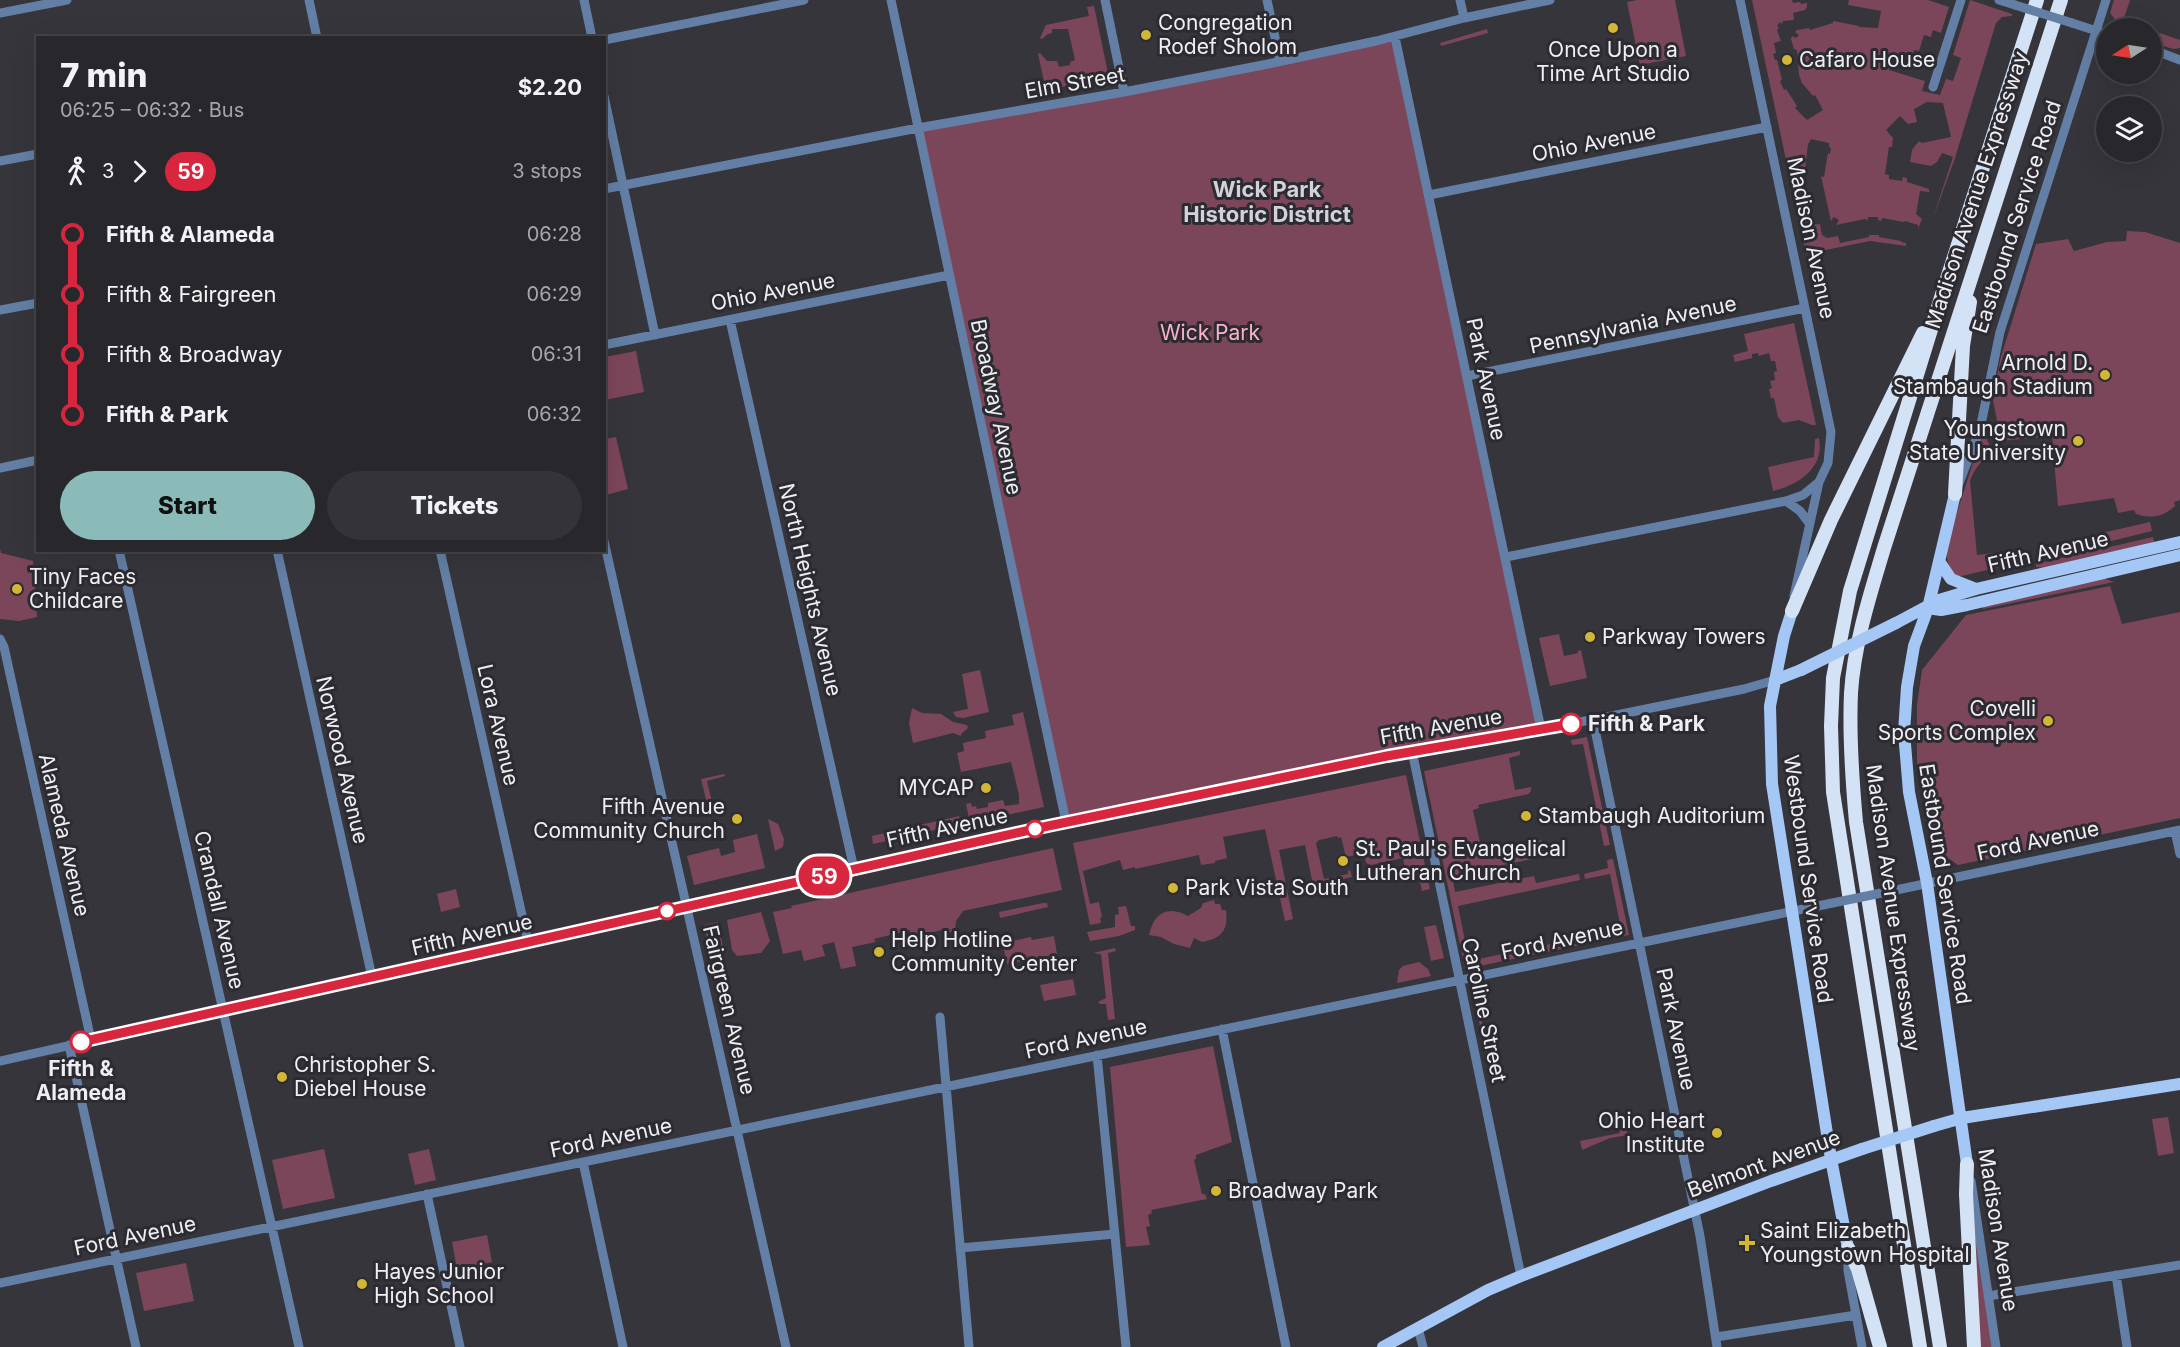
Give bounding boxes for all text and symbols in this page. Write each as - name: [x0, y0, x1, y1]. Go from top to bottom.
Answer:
- place label: Congregation Rodef Sholom: [1158, 10, 1297, 59]
- north arrow: [2096, 18, 2162, 84]
- map controls: [2096, 18, 2162, 162]
- marker: Once Upon a Time Art Studio: [1606, 21, 1620, 35]
- marker: Congregation Rodef Sholom: [1139, 28, 1153, 42]
- place label: Once Upon a Time Art Studio: [1536, 37, 1690, 86]
- place label: Cafaro House: [1799, 47, 1935, 72]
- street label: Madison Avenue Expressway: [1920, 48, 2033, 331]
- marker: Cafaro House: [1780, 53, 1794, 67]
- text: 7 min: [60, 55, 148, 95]
- street label: Elm Street: [1023, 61, 1127, 104]
- text: $2.20: [518, 74, 582, 100]
- button: layers: [2096, 96, 2162, 162]
- street label: Eastbound Service Road: [1967, 97, 2066, 336]
- text: 06:25 – 06:32 · Bus: [60, 98, 244, 122]
- street label: Ohio Avenue: [1530, 118, 1658, 167]
- icon: walk: [60, 155, 93, 188]
- icon: forward: [123, 155, 156, 188]
- street label: Madison Avenue: [1782, 155, 1841, 321]
- text: 3: [102, 159, 114, 183]
- text: 59: [177, 159, 204, 184]
- text: 3 stops: [512, 159, 582, 183]
- district label: Wick Park Historic District: [1183, 176, 1351, 227]
- text: Fifth & Alameda: [106, 221, 275, 247]
- text: 06:28: [527, 222, 582, 246]
- street label: Ohio Avenue: [709, 267, 837, 316]
- text: Fifth & Fairgreen: [106, 281, 277, 307]
- text: 06:29: [527, 282, 582, 306]
- street label: Pennsylvania Avenue: [1527, 290, 1739, 359]
- street label: Park Avenue: [1461, 315, 1512, 442]
- street label: Broadway Avenue: [966, 317, 1027, 497]
- park label: Wick Park: [1160, 320, 1261, 345]
- text: Fifth & Broadway: [106, 341, 282, 367]
- text: 06:31: [531, 342, 582, 366]
- place label: Arnold D. Stambaugh Stadium: [1893, 350, 2093, 399]
- marker: Arnold D. Stambaugh Stadium: [2098, 368, 2112, 382]
- text: Fifth & Park: [106, 401, 229, 427]
- text: 06:32: [527, 402, 582, 426]
- place label: Youngstown State University: [1909, 416, 2066, 465]
- marker: Youngstown State University: [2071, 434, 2085, 448]
- button: Start: [60, 471, 315, 540]
- button: Tickets: [327, 471, 582, 540]
- street label: North Heights Avenue: [774, 481, 847, 699]
- street label: Fifth Avenue: [1985, 525, 2111, 578]
- place label: Tiny Faces Childcare: [29, 564, 136, 613]
- marker: Tiny Faces Childcare: [10, 582, 24, 596]
- place label: Parkway Towers: [1602, 624, 1766, 649]
- marker: Parkway Towers: [1583, 630, 1597, 644]
- street label: Lora Avenue: [472, 662, 525, 788]
- street label: Norwood Avenue: [311, 674, 374, 846]
- place label: Covelli Sports Complex: [1878, 696, 2036, 745]
- street label: Fifth Avenue: [1378, 703, 1504, 750]
- place label: Fifth & Park: [1588, 711, 1706, 736]
- marker: Fifth & Park: [1560, 713, 1582, 735]
- marker: Covelli Sports Complex: [2041, 714, 2055, 728]
- street label: Alameda Avenue: [34, 751, 95, 919]
- street label: Westbound Service Road: [1779, 753, 1838, 1005]
- street label: Eastbound Service Road: [1914, 762, 1977, 1006]
- street label: Madison Avenue Expressway: [1861, 763, 1926, 1053]
- place label: MYCAP: [899, 775, 974, 800]
- marker: MYCAP: [979, 781, 993, 795]
- place label: Fifth Avenue Community Church: [533, 794, 725, 843]
- street label: Fifth Avenue: [884, 802, 1010, 853]
- place label: Stambaugh Auditorium: [1538, 803, 1765, 828]
- marker: Stambaugh Auditorium: [1519, 809, 1533, 823]
- marker: Fifth Avenue Community Church: [730, 812, 744, 826]
- street label: Ford Avenue: [1975, 815, 2101, 866]
- unlabelled marker: [1026, 820, 1044, 838]
- street label: Crandall Avenue: [189, 828, 250, 992]
- place label: St. Paul's Evangelical Lutheran Church: [1355, 836, 1566, 885]
- marker: St. Paul's Evangelical Lutheran Church: [1336, 854, 1350, 868]
- line badge: 59: [797, 856, 851, 896]
- text: 59: [810, 864, 838, 889]
- place label: Park Vista South: [1185, 875, 1349, 900]
- marker: Park Vista South: [1166, 881, 1180, 895]
- unlabelled marker: [658, 902, 676, 920]
- street label: Fifth Avenue: [409, 908, 535, 961]
- street label: Ford Avenue: [1499, 914, 1625, 965]
- street label: Fairgreen Avenue: [698, 923, 761, 1097]
- place label: Help Hotline Community Center: [891, 927, 1078, 976]
- street label: Caroline Street: [1457, 935, 1512, 1085]
- marker: Help Hotline Community Center: [872, 945, 886, 959]
- street label: Park Avenue: [1651, 965, 1702, 1092]
- street label: Ford Avenue: [1023, 1013, 1149, 1064]
- marker: Fifth & Alameda: [70, 1031, 92, 1053]
- place label: Christopher S. Diebel House: [294, 1052, 436, 1101]
- place label: Fifth & Alameda: [36, 1056, 126, 1105]
- marker: Christopher S. Diebel House: [275, 1070, 289, 1084]
- place label: Ohio Heart Institute: [1598, 1108, 1705, 1157]
- street label: Ford Avenue: [548, 1112, 674, 1163]
- street label: Belmont Avenue: [1684, 1124, 1844, 1203]
- marker: Ohio Heart Institute: [1710, 1126, 1724, 1140]
- street label: Madison Avenue: [1973, 1147, 2024, 1313]
- place label: Broadway Park: [1228, 1178, 1379, 1203]
- marker: Broadway Park: [1209, 1184, 1223, 1198]
- street label: Ford Avenue: [72, 1210, 198, 1261]
- place label: Saint Elizabeth Youngstown Hospital: [1760, 1218, 1969, 1267]
- marker: Saint Elizabeth Youngstown Hospital: [1738, 1234, 1756, 1252]
- place label: Hayes Junior High School: [374, 1259, 504, 1308]
- marker: Hayes Junior High School: [355, 1277, 369, 1291]

